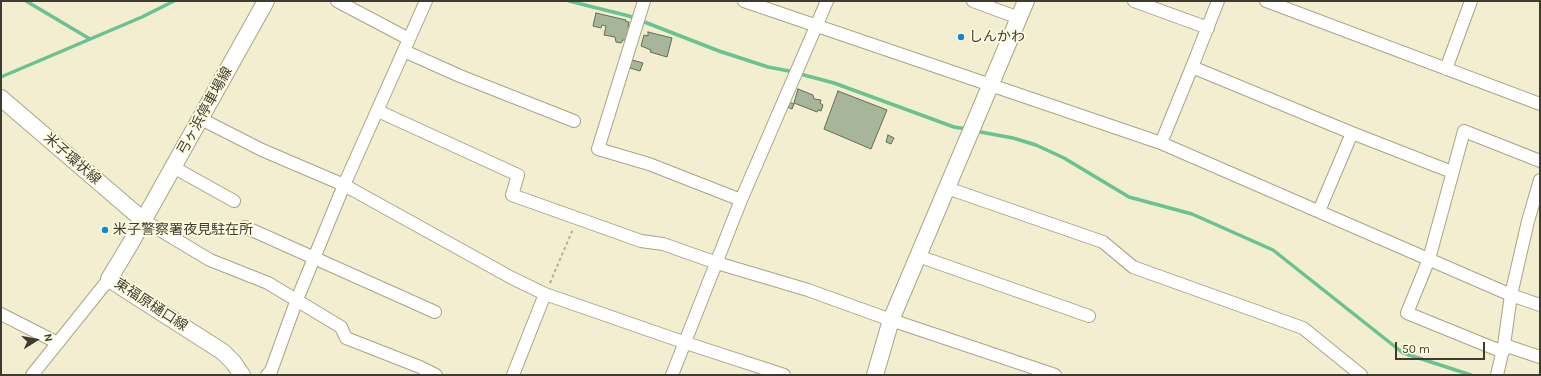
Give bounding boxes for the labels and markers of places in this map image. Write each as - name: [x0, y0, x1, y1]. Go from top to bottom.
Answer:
- place label: しんかわ: [969, 29, 1025, 45]
- marker: しんかわ: [956, 32, 966, 42]
- place label: 米子警察署夜見駐在所: [113, 222, 253, 238]
- marker: 米子警察署夜見駐在所: [100, 225, 110, 235]

